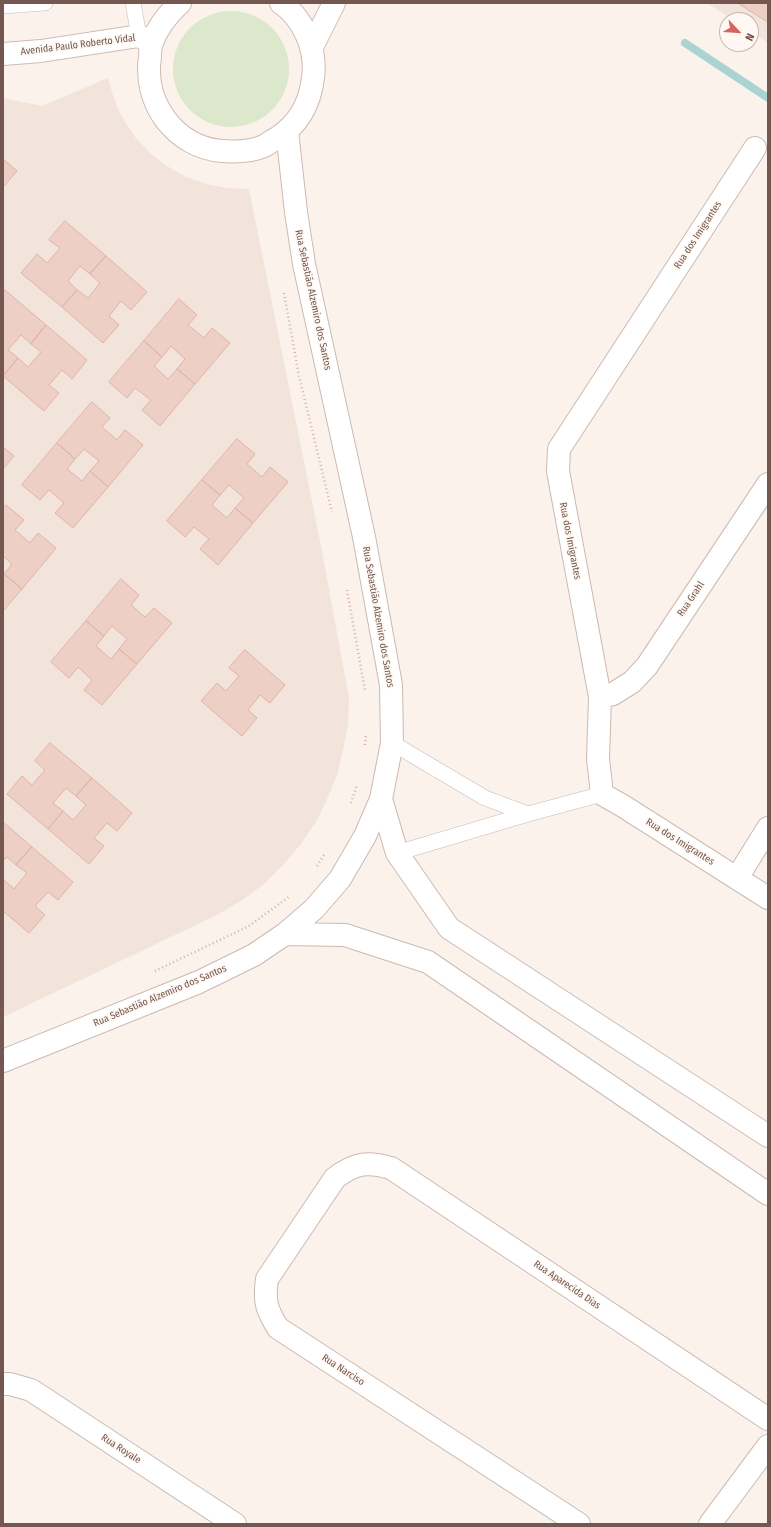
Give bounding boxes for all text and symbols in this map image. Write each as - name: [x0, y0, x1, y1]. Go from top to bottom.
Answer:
- north arrow: [719, 12, 759, 52]
- text: N: [742, 31, 757, 43]
- street label: Avenida Paulo Roberto Vidal: [20, 32, 136, 58]
- street label: Rua dos Imigrantes: [672, 199, 724, 271]
- street label: Rua Sebastião Alzemiro dos Santos: [292, 229, 334, 371]
- street label: Rua dos Imigrantes: [557, 501, 583, 581]
- street label: Rua Sebastião Alzemiro dos Santos: [360, 545, 396, 689]
- street label: Rua Grahl: [675, 579, 707, 619]
- street label: Rua dos Imigrantes: [644, 816, 716, 868]
- street label: Rua Sebastião Alzemiro dos Santos: [92, 962, 228, 1030]
- street label: Rua Aparecida Dias: [531, 1258, 603, 1312]
- street label: Rua Narciso: [319, 1352, 367, 1388]
- street label: Rua Royale: [99, 1432, 143, 1466]

